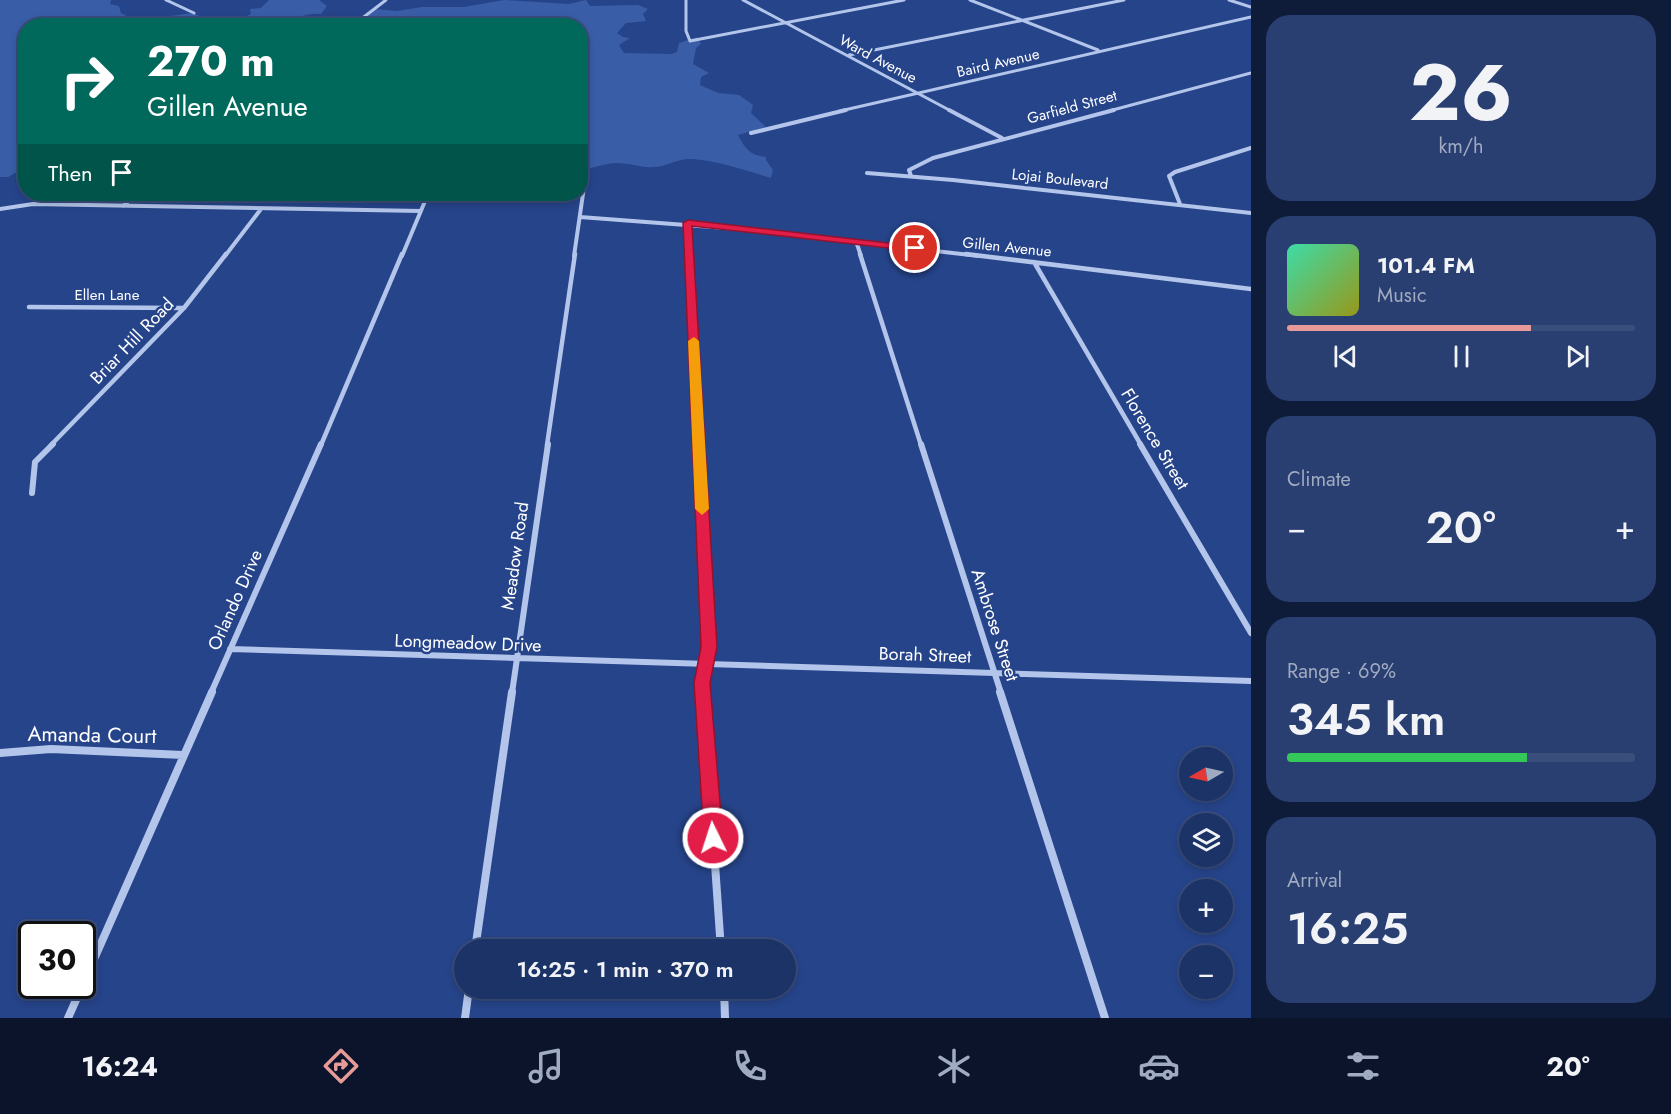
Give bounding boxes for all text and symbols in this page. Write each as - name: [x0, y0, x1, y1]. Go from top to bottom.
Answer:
- street label: Ward Avenue: [835, 29, 921, 89]
- text: 270 m: [147, 31, 275, 92]
- text: 26: [1409, 37, 1513, 149]
- icon: right: [48, 42, 126, 120]
- street label: Baird Avenue: [954, 43, 1042, 83]
- street label: Garfield Street: [1025, 84, 1120, 130]
- text: Gillen Avenue: [147, 87, 308, 126]
- text: km/h: [1438, 132, 1484, 161]
- icon: arrive: [105, 156, 138, 189]
- text: Then: [48, 157, 93, 189]
- street label: Lojai Boulevard: [1011, 163, 1109, 195]
- pin: [889, 222, 940, 273]
- icon: arrive: [898, 231, 931, 264]
- street label: Gillen Avenue: [961, 231, 1053, 263]
- text: 101.4 FM: [1377, 249, 1475, 281]
- text: Music: [1377, 281, 1427, 310]
- street label: Ellen Lane: [75, 284, 140, 306]
- street label: Briar Hill Road: [84, 292, 180, 390]
- icon: previous: [1329, 340, 1362, 373]
- icon: pause: [1445, 340, 1478, 373]
- icon: next: [1561, 340, 1594, 373]
- street label: Florence Street: [1115, 384, 1196, 495]
- text: Climate: [1287, 465, 1351, 494]
- text: 20°: [1425, 495, 1496, 560]
- street label: Meadow Road: [495, 500, 535, 612]
- text: −: [1287, 504, 1306, 551]
- text: +: [1615, 504, 1635, 551]
- street label: Orlando Drive: [201, 545, 269, 655]
- street label: Ambrose Street: [965, 565, 1026, 685]
- street label: Longmeadow Drive: [394, 627, 542, 659]
- street label: Borah Street: [878, 640, 972, 670]
- text: Range · 69%: [1287, 657, 1396, 686]
- text: 345 km: [1287, 687, 1445, 752]
- street label: Amanda Court: [27, 719, 157, 751]
- north arrow: [1179, 747, 1233, 801]
- map controls: [1179, 747, 1233, 999]
- position arrow: [681, 806, 745, 870]
- button: layers: [1179, 813, 1233, 867]
- text: Arrival: [1287, 866, 1342, 895]
- button: +: [1179, 879, 1233, 933]
- text: 16:25: [1287, 896, 1408, 961]
- speed limit sign: 30: [18, 921, 96, 999]
- button: −: [1179, 945, 1233, 999]
- text: 16:25 · 1 min · 370 m: [516, 953, 734, 985]
- icon: directions: [320, 1045, 362, 1087]
- icon: music: [525, 1045, 567, 1087]
- icon: phone: [729, 1045, 771, 1087]
- icon: climate: [933, 1045, 975, 1087]
- icon: car: [1138, 1045, 1180, 1087]
- icon: filters: [1342, 1045, 1384, 1087]
- text: 16:24: [81, 1047, 158, 1086]
- text: 20°: [1546, 1047, 1590, 1086]

